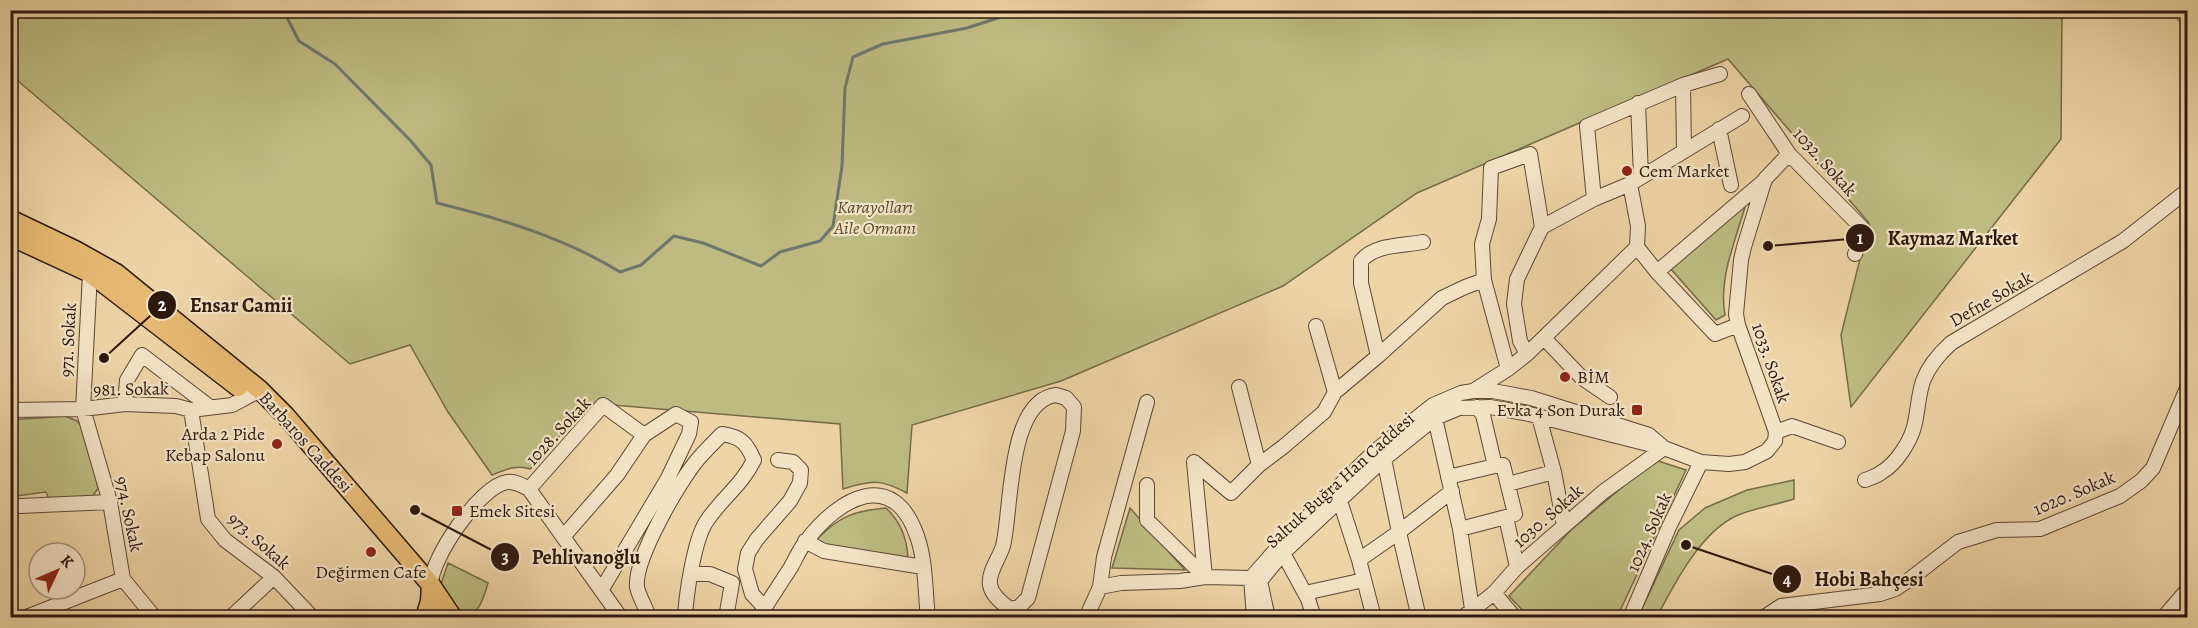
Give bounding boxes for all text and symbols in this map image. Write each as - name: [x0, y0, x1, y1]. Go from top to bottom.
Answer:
- street label: 1032. Sokak: [1788, 123, 1862, 201]
- place label: Cem Market: [1639, 159, 1730, 183]
- marker: Cem Market: [1620, 164, 1634, 178]
- park label: Karayolları Aile Ormanı: [833, 195, 916, 240]
- callout: Kaymaz Market: [1845, 219, 2030, 257]
- text: Kaymaz Market: [1888, 225, 2019, 252]
- text: 1: [1857, 226, 1864, 250]
- street label: Defne Sokak: [1945, 266, 2037, 332]
- callout: Ensar Camii: [147, 286, 304, 324]
- text: Ensar Camii: [190, 292, 292, 319]
- text: 2: [158, 293, 167, 317]
- street label: 971. Sokak: [54, 302, 82, 378]
- street label: 1033. Sokak: [1746, 320, 1796, 406]
- place label: BİM: [1577, 365, 1610, 389]
- marker: BİM: [1558, 370, 1572, 384]
- street label: 981. Sokak: [93, 376, 169, 402]
- street label: Barbaros Caddesi: [254, 386, 358, 498]
- street label: 1028. Sokak: [520, 391, 596, 471]
- place label: Evka 4 Son Durak: [1497, 398, 1625, 422]
- marker: Evka 4 Son Durak: [1630, 403, 1644, 417]
- street label: Saltuk Buğra Han Caddesi: [1260, 407, 1420, 553]
- place label: Arda 2 Pide Kebap Salonu: [165, 422, 265, 467]
- marker: Arda 2 Pide Kebap Salonu: [270, 437, 284, 451]
- street label: 1020. Sokak: [2029, 465, 2119, 521]
- street label: 974. Sokak: [109, 474, 149, 554]
- street label: 1030. Sokak: [1508, 479, 1588, 553]
- street label: 1024. Sokak: [1621, 488, 1677, 576]
- place label: Emek Sitesi: [469, 499, 555, 523]
- marker: Emek Sitesi: [450, 504, 464, 518]
- street label: 973. Sokak: [222, 507, 296, 575]
- callout: Pehlivanoğlu: [490, 538, 652, 576]
- north arrow: [27, 541, 87, 601]
- text: Pehlivanoğlu: [532, 544, 640, 571]
- marker: Değirmen Cafe: [364, 545, 378, 559]
- text: 3: [501, 545, 509, 569]
- text: K: [56, 550, 79, 573]
- place label: Değirmen Cafe: [315, 560, 427, 584]
- callout: Hobi Bahçesi: [1772, 560, 1935, 598]
- text: Hobi Bahçesi: [1814, 566, 1924, 593]
- text: 4: [1783, 567, 1792, 591]

